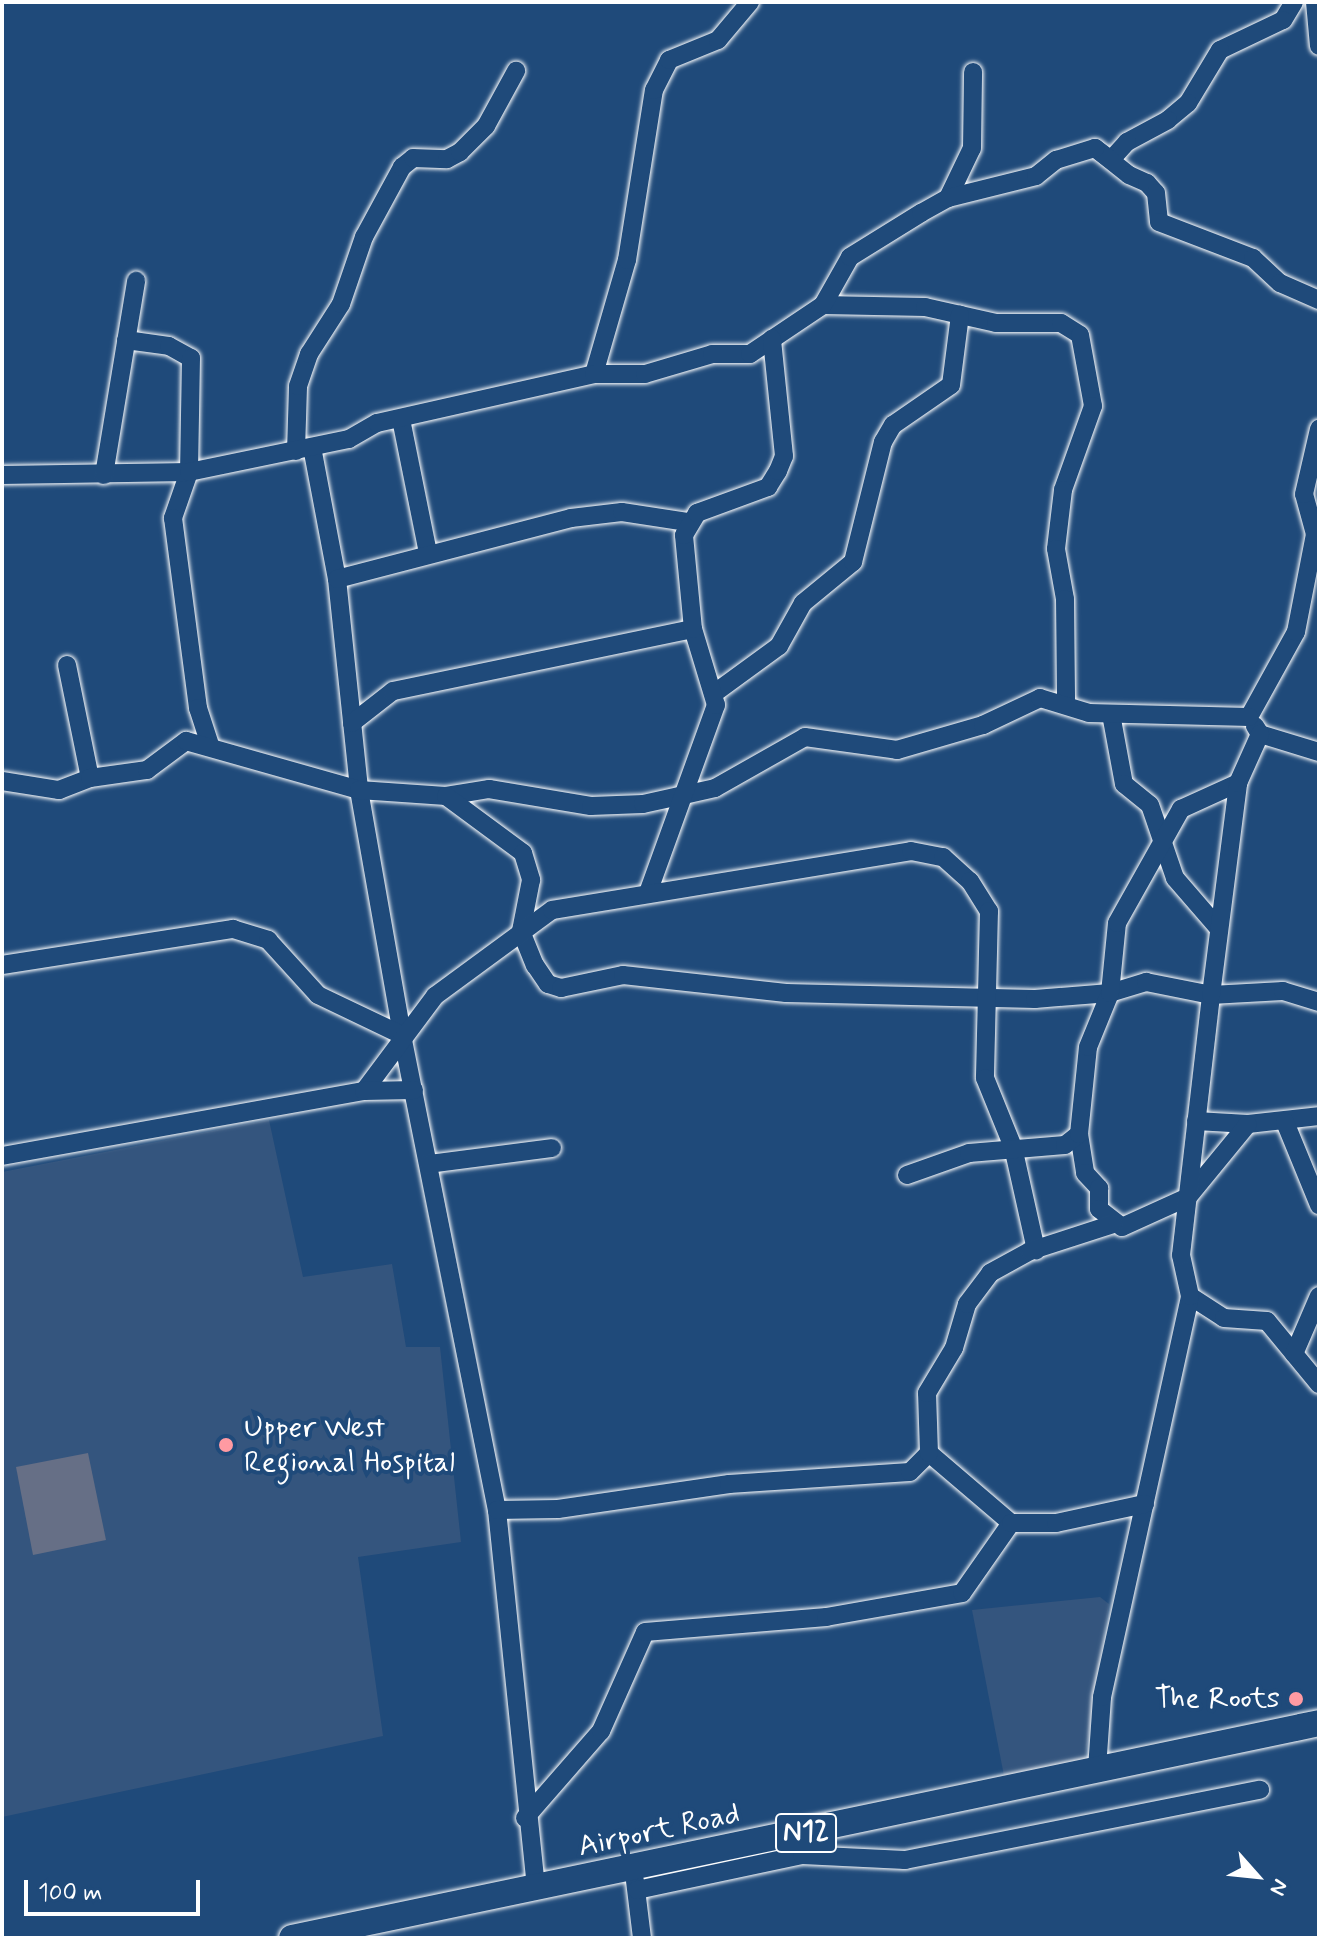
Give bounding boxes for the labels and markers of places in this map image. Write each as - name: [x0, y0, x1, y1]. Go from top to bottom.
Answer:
- place label: Upper West Regional Hospital: [244, 1410, 470, 1480]
- marker: Upper West Regional Hospital: [215, 1434, 237, 1456]
- place label: The Roots: [1164, 1681, 1280, 1717]
- marker: The Roots: [1287, 1690, 1305, 1708]

